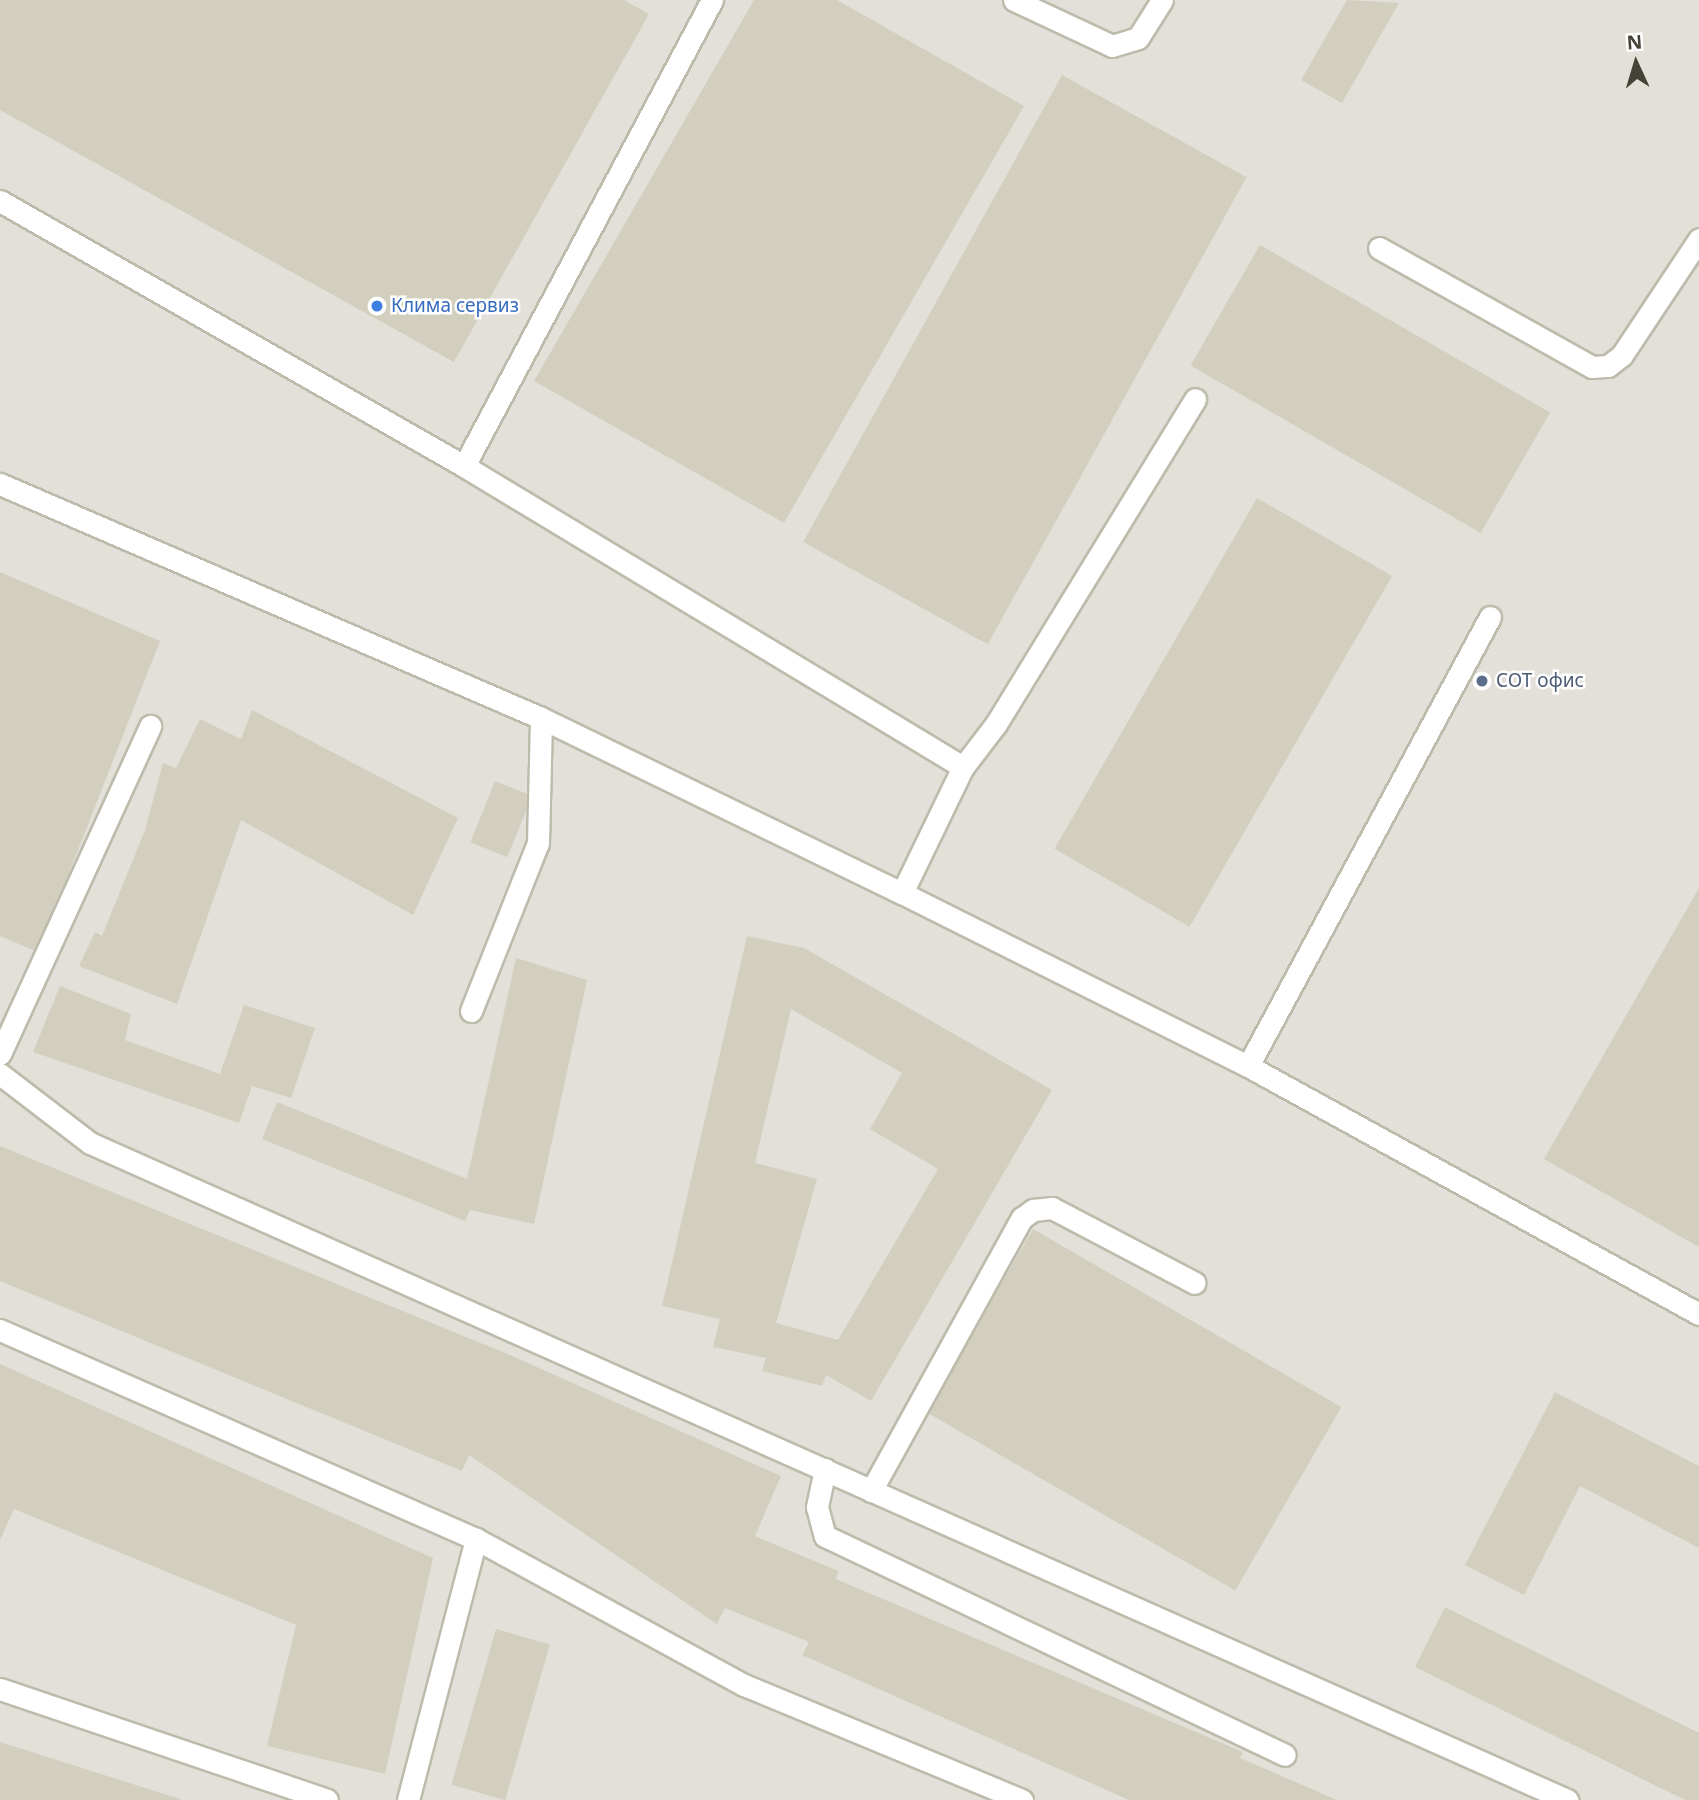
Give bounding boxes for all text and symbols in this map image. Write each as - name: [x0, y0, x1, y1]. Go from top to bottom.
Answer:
- north arrow: [1601, 28, 1671, 98]
- text: N: [1626, 29, 1643, 56]
- place label: Клима сервиз: [391, 295, 519, 317]
- marker: Клима сервиз: [369, 298, 385, 314]
- place label: СОТ офис: [1496, 670, 1584, 692]
- marker: СОТ офис: [1474, 673, 1490, 689]

